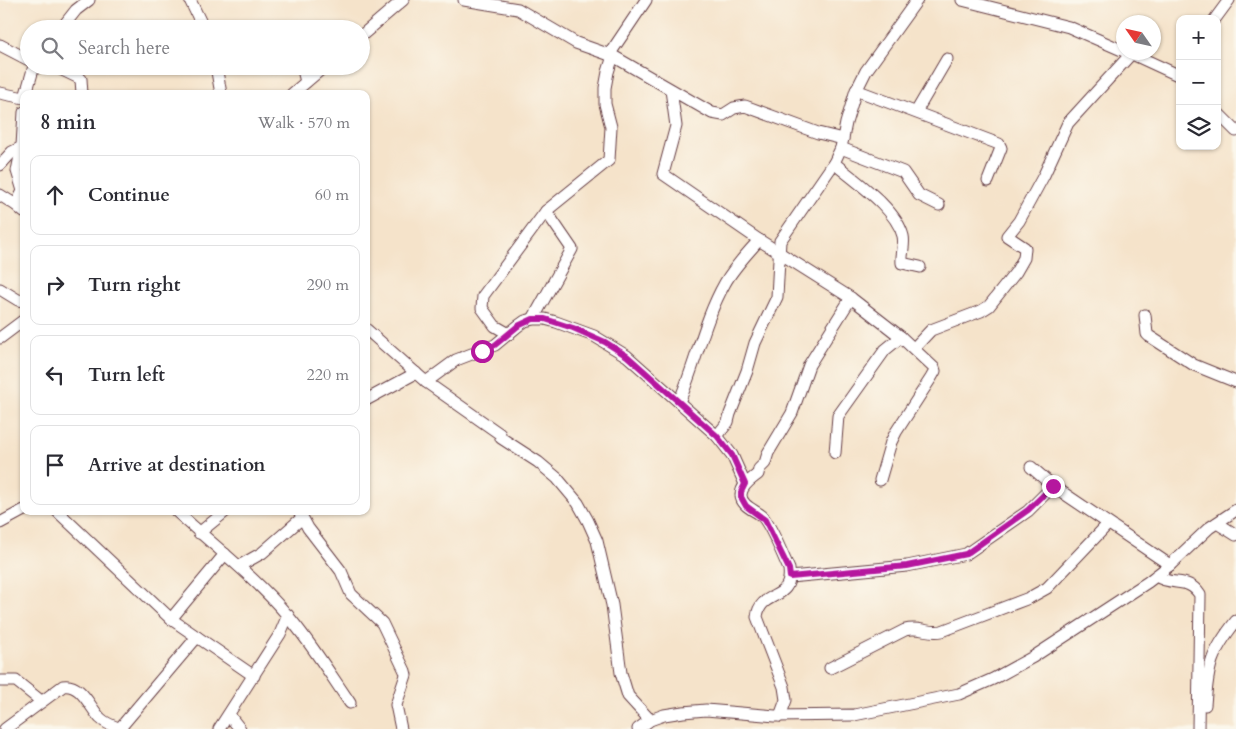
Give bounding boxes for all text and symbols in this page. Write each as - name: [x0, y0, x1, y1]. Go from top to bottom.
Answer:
- north arrow: [1116, 15, 1161, 60]
- map controls: [1176, 15, 1221, 150]
- button: +: [1176, 15, 1221, 60]
- search box: [20, 20, 370, 75]
- icon: search: [38, 34, 66, 62]
- text: Search here: [78, 35, 170, 61]
- button: −: [1176, 60, 1221, 105]
- button: layers: [1176, 105, 1221, 150]
- text: 8 min: [40, 108, 96, 137]
- text: Walk · 570 m: [258, 112, 350, 134]
- icon: ahead: [41, 181, 69, 209]
- text: Continue: [88, 182, 170, 208]
- text: 60 m: [315, 184, 349, 206]
- icon: right: [41, 271, 69, 299]
- text: Turn right: [88, 272, 180, 298]
- text: 290 m: [307, 274, 349, 296]
- route start: [471, 340, 494, 363]
- icon: left: [41, 361, 69, 389]
- text: Turn left: [88, 362, 165, 388]
- text: 220 m: [307, 364, 349, 386]
- icon: arrive: [41, 451, 69, 479]
- text: Arrive at destination: [88, 452, 265, 478]
- route end: [1042, 475, 1065, 498]

